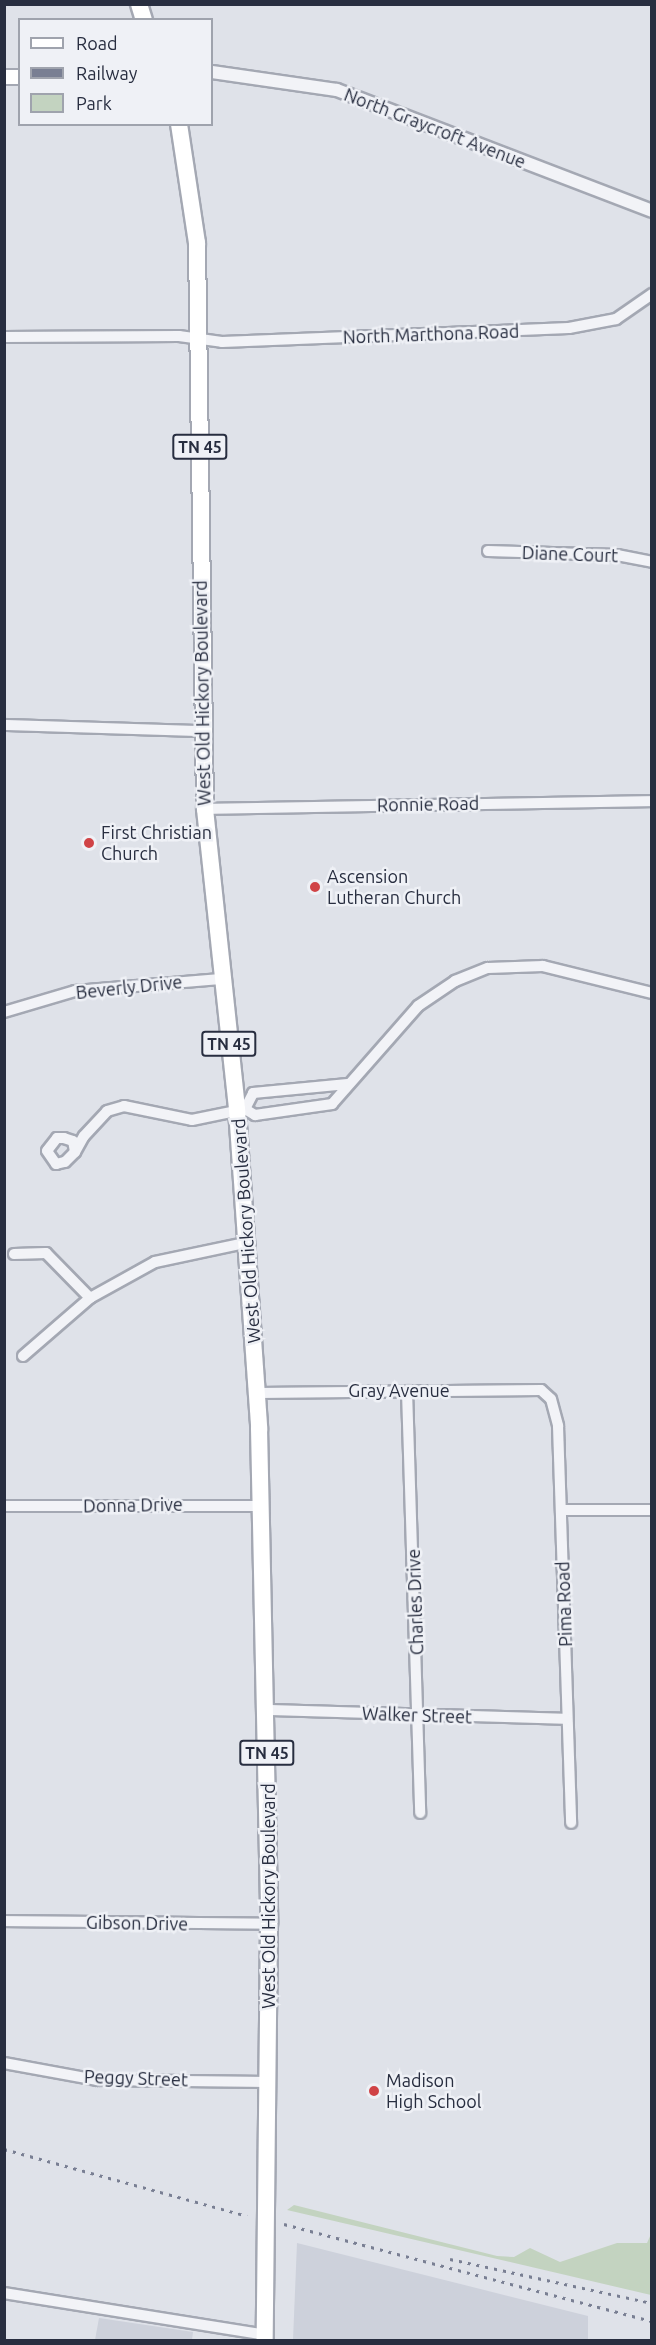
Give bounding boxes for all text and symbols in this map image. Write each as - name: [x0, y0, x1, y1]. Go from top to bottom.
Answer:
- legend: [18, 18, 213, 126]
- text: Road: [76, 33, 118, 53]
- text: Railway: [76, 63, 137, 83]
- street label: North Graycroft Avenue: [341, 83, 529, 173]
- text: Park: [76, 93, 112, 113]
- street label: North Marthona Road: [342, 320, 520, 348]
- road number: TN 45: [172, 434, 228, 460]
- street label: Diane Court: [521, 542, 619, 566]
- street label: West Old Hickory Boulevard: [189, 580, 215, 806]
- street label: Ronnie Road: [377, 792, 479, 816]
- place label: First Christian Church: [101, 822, 212, 864]
- marker: First Christian Church: [82, 836, 96, 850]
- place label: Ascension Lutheran Church: [327, 866, 461, 908]
- marker: Ascension Lutheran Church: [308, 880, 322, 894]
- street label: Beverly Drive: [75, 971, 183, 1003]
- road number: TN 45: [200, 1031, 258, 1057]
- street label: West Old Hickory Boulevard: [227, 1118, 265, 1344]
- street label: Gray Avenue: [348, 1379, 450, 1401]
- street label: Donna Drive: [83, 1493, 183, 1517]
- street label: Charles Drive: [402, 1548, 428, 1656]
- street label: Pima Road: [552, 1561, 576, 1647]
- street label: Walker Street: [362, 1702, 472, 1728]
- road number: TN 45: [238, 1740, 296, 1766]
- street label: West Old Hickory Boulevard: [257, 1783, 279, 2009]
- street label: Gibson Drive: [86, 1911, 188, 1935]
- street label: Peggy Street: [84, 2065, 188, 2091]
- place label: Madison High School: [386, 2070, 482, 2112]
- marker: Madison High School: [367, 2084, 381, 2098]

